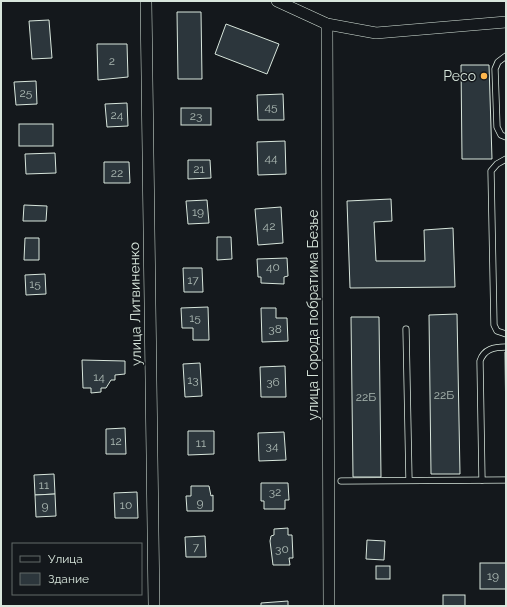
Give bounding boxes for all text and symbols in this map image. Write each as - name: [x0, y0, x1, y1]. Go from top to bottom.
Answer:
- house number: 2: [109, 54, 115, 68]
- place label: Ресо: [443, 68, 476, 84]
- marker: Ресо: [479, 71, 489, 81]
- house number: 25: [20, 86, 33, 100]
- house number: 45: [264, 100, 278, 114]
- house number: 24: [111, 108, 124, 122]
- house number: 23: [190, 109, 202, 123]
- house number: 44: [264, 151, 278, 165]
- house number: 21: [193, 162, 205, 176]
- house number: 22: [111, 166, 123, 180]
- house number: 19: [192, 205, 204, 219]
- street label: улица Города побратима Безье: [305, 210, 321, 420]
- house number: 42: [263, 219, 275, 233]
- street label: улица Литвиненко: [126, 242, 144, 366]
- house number: 40: [266, 260, 280, 274]
- house number: 17: [187, 273, 199, 287]
- house number: 15: [29, 277, 41, 291]
- house number: 15: [189, 311, 201, 325]
- house number: 38: [268, 322, 282, 336]
- house number: 14: [93, 370, 105, 384]
- house number: 13: [187, 373, 199, 387]
- house number: 36: [266, 375, 280, 389]
- house number: 22Б: [434, 388, 454, 402]
- house number: 22Б: [356, 390, 376, 404]
- house number: 12: [110, 434, 122, 448]
- house number: 11: [196, 436, 206, 450]
- house number: 34: [266, 439, 279, 453]
- house number: 11: [39, 478, 49, 492]
- house number: 32: [269, 485, 281, 499]
- house number: 9: [196, 496, 204, 510]
- house number: 10: [120, 498, 132, 512]
- house number: 9: [41, 499, 49, 513]
- house number: 7: [193, 540, 200, 554]
- house number: 30: [275, 542, 289, 556]
- legend: [12, 543, 142, 595]
- text: Улица: [48, 552, 83, 566]
- house number: 19: [487, 569, 499, 583]
- text: Здание: [48, 572, 89, 586]

